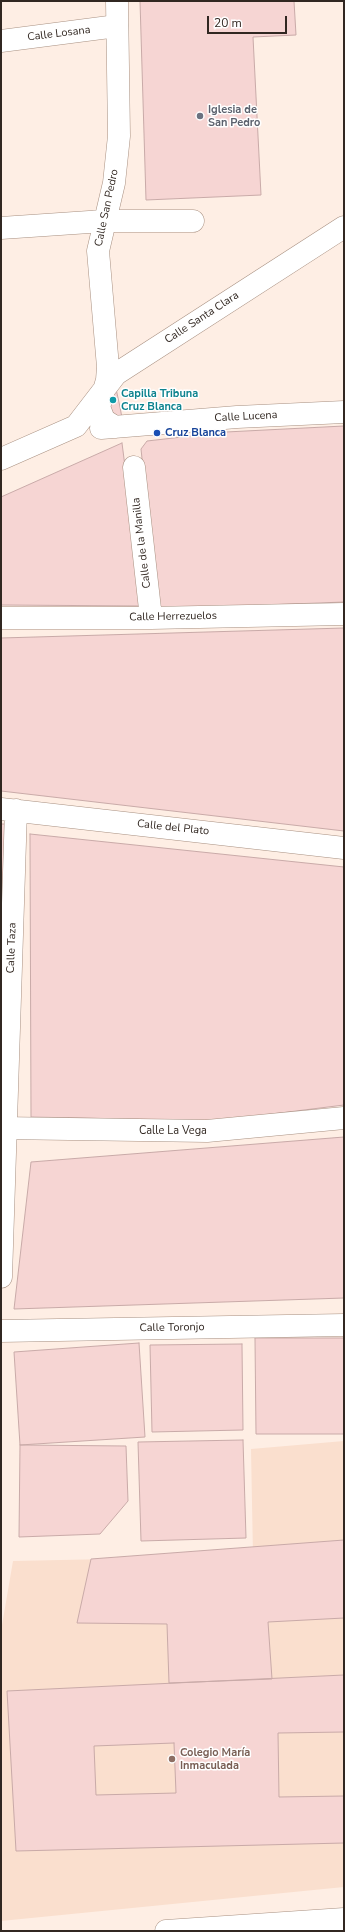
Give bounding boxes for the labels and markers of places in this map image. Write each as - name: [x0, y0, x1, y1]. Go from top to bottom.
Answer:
- place label: Iglesia de San Pedro: [208, 103, 260, 129]
- marker: Iglesia de San Pedro: [195, 111, 205, 121]
- place label: Capilla Tribuna Cruz Blanca: [121, 387, 198, 413]
- marker: Capilla Tribuna Cruz Blanca: [108, 395, 118, 405]
- place label: Cruz Blanca: [165, 426, 226, 440]
- marker: Cruz Blanca: [152, 428, 162, 438]
- place label: Colegio María Inmaculada: [180, 1746, 250, 1772]
- marker: Colegio María Inmaculada: [167, 1754, 177, 1764]

